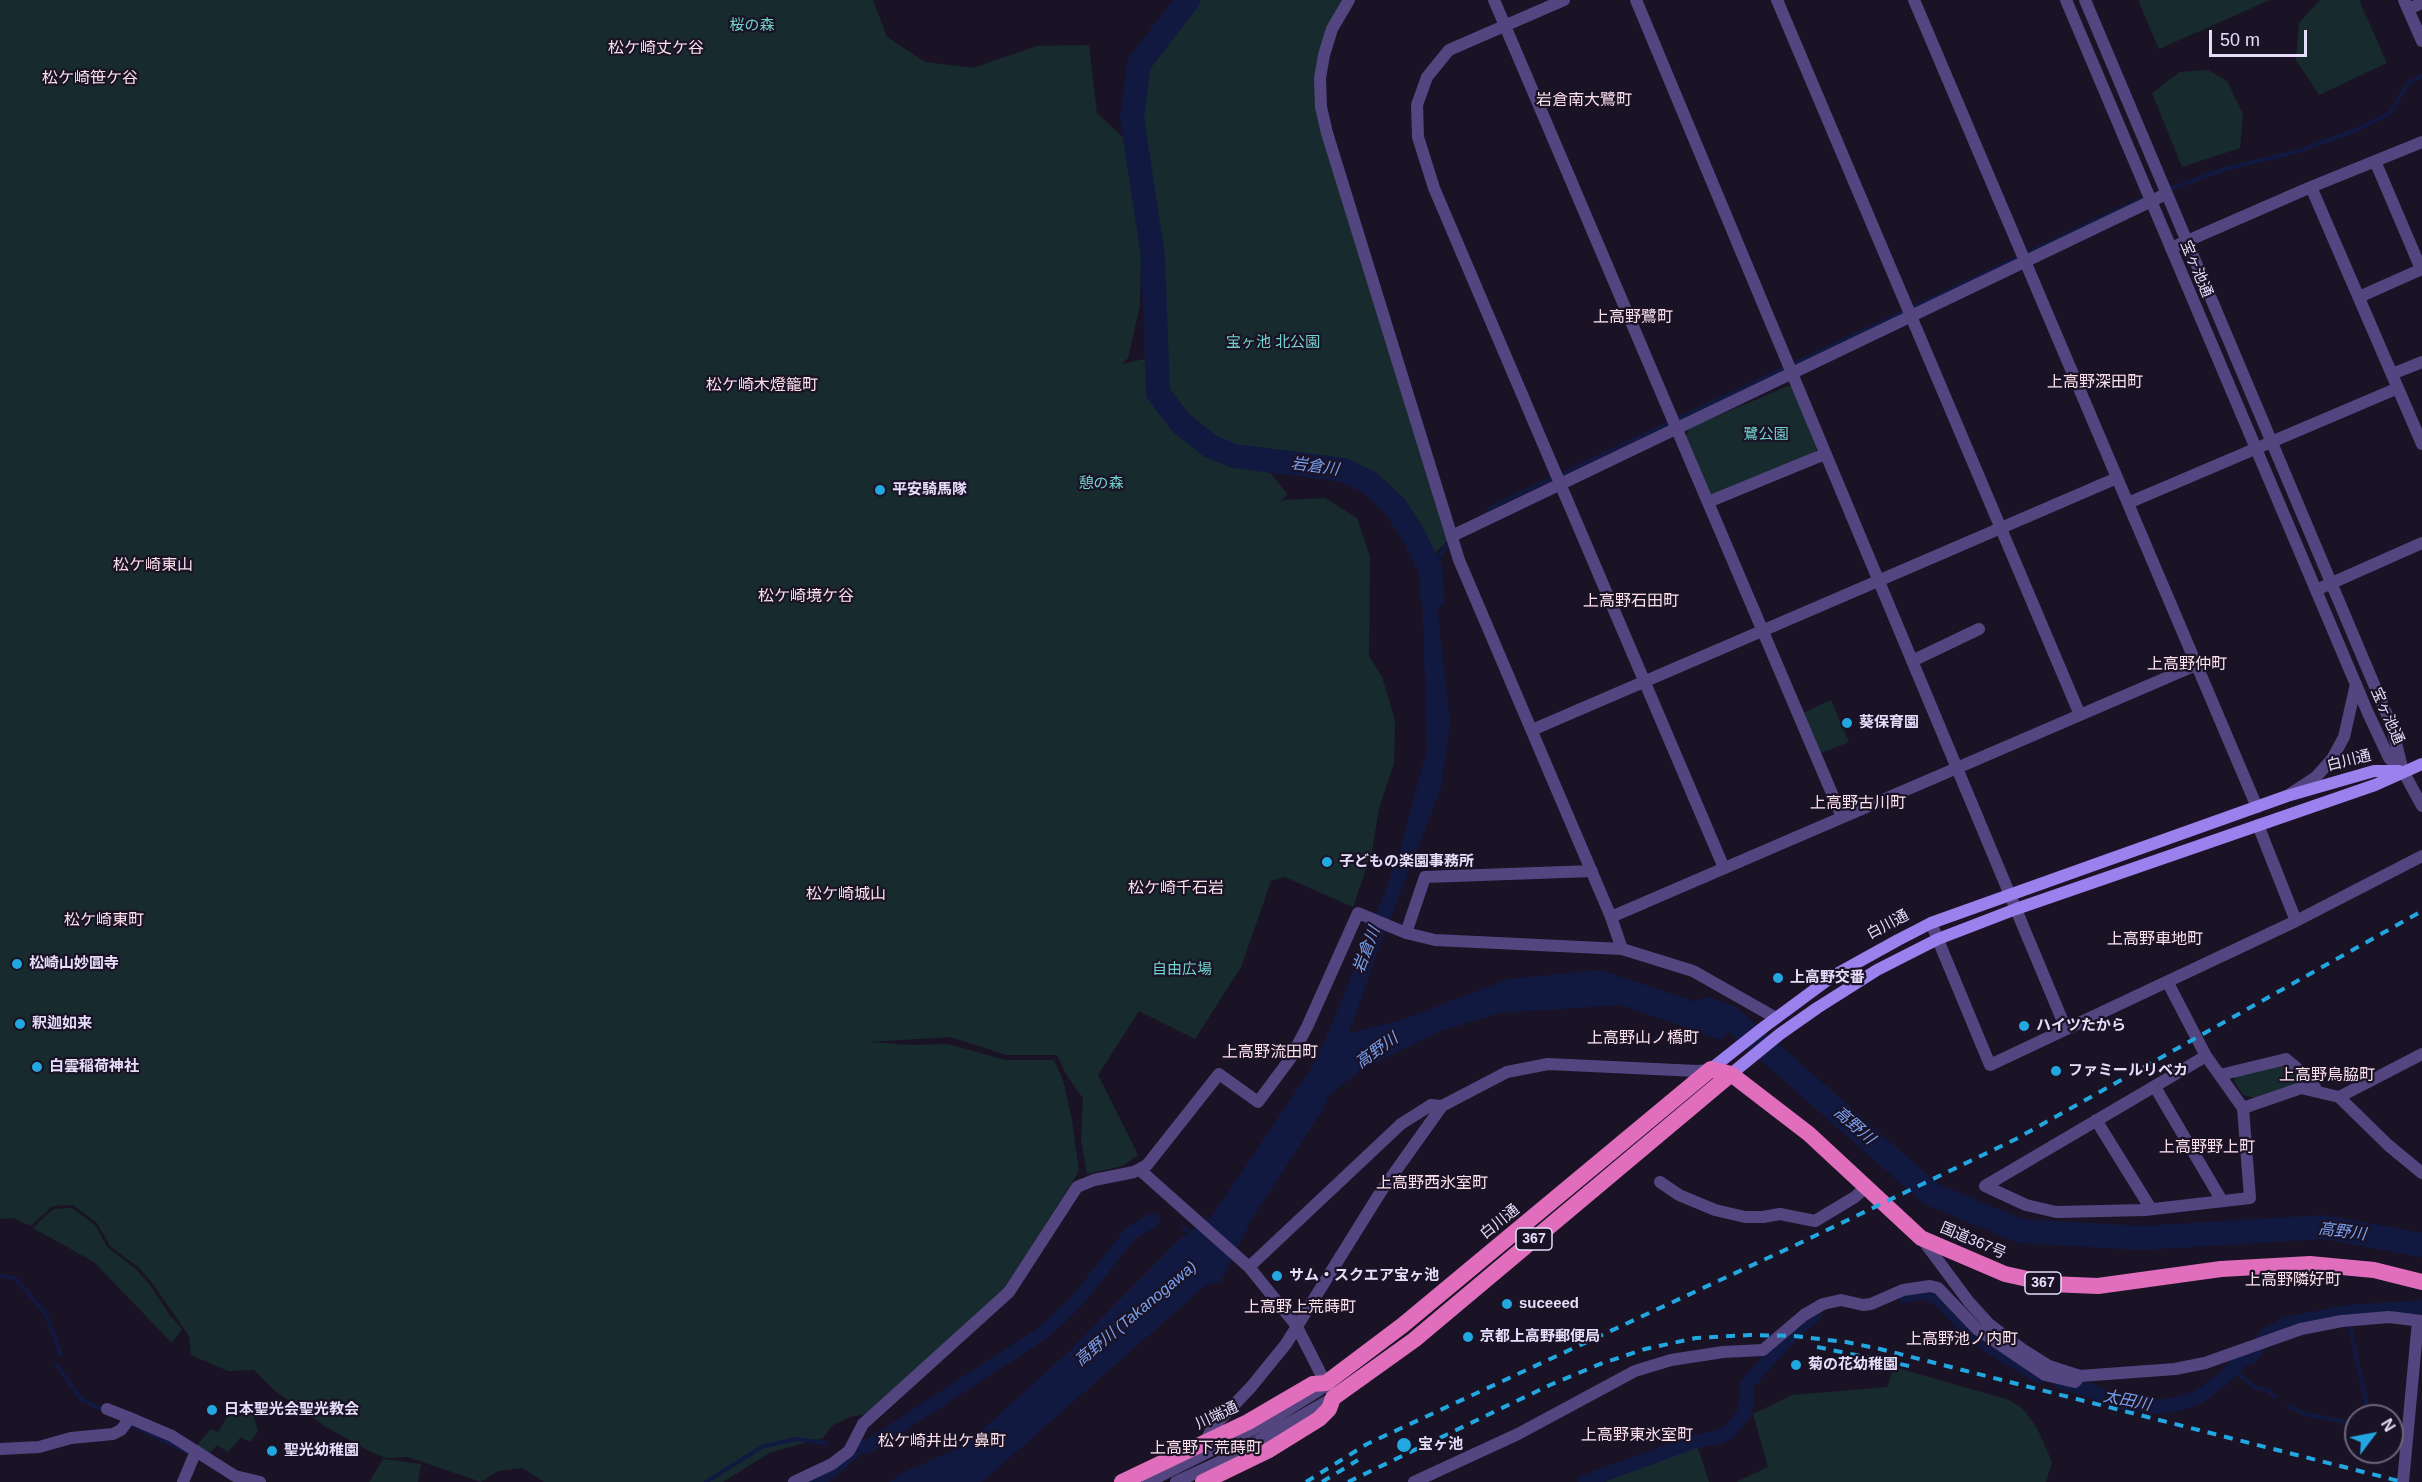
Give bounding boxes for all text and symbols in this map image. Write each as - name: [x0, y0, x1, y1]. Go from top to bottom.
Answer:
- park label: 桜の森: [730, 17, 774, 35]
- scale bar: [2212, 18, 2310, 56]
- text: 50 m: [2220, 30, 2260, 50]
- district label: 松ケ崎丈ケ谷: [608, 39, 704, 59]
- district label: 松ケ崎笹ケ谷: [42, 69, 138, 89]
- district label: 岩倉南大鷺町: [1536, 91, 1632, 111]
- street label: 宝ヶ池通: [2176, 238, 2216, 300]
- district label: 上高野鷺町: [1593, 308, 1673, 328]
- park label: 宝ヶ池 北公園: [1226, 334, 1320, 352]
- district label: 上高野深田町: [2047, 373, 2143, 393]
- district label: 松ケ崎木燈籠町: [706, 376, 818, 396]
- park label: 鷺公園: [1744, 426, 1788, 444]
- water label: 岩倉川: [1290, 454, 1340, 480]
- park label: 憩の森: [1079, 475, 1123, 493]
- place label: 平安騎馬隊: [892, 481, 967, 499]
- marker: 平安騎馬隊: [873, 483, 887, 497]
- district label: 松ケ崎東山: [113, 556, 193, 576]
- district label: 松ケ崎境ケ谷: [758, 587, 854, 607]
- district label: 上高野石田町: [1583, 592, 1679, 612]
- district label: 上高野仲町: [2147, 655, 2227, 675]
- street label: 宝ヶ池通: [2367, 685, 2407, 747]
- place label: 葵保育園: [1859, 714, 1919, 732]
- marker: 葵保育園: [1840, 716, 1854, 730]
- street label: 白川通: [2325, 747, 2373, 775]
- district label: 上高野古川町: [1810, 794, 1906, 814]
- place label: 子どもの楽園事務所: [1339, 853, 1474, 871]
- marker: 子どもの楽園事務所: [1320, 855, 1334, 869]
- district label: 松ケ崎千石岩: [1128, 879, 1224, 899]
- district label: 松ケ崎城山: [806, 885, 886, 905]
- street label: 白川通: [1864, 906, 1912, 944]
- district label: 松ケ崎東町: [64, 911, 144, 931]
- water label: 岩倉川: [1349, 924, 1385, 976]
- district label: 上高野車地町: [2107, 930, 2203, 950]
- place label: 松崎山妙圓寺: [29, 955, 119, 973]
- marker: 松崎山妙圓寺: [10, 957, 24, 971]
- park label: 自由広場: [1152, 961, 1212, 979]
- place label: 上高野交番: [1790, 969, 1865, 987]
- marker: 上高野交番: [1771, 971, 1785, 985]
- place label: 釈迦如来: [32, 1015, 92, 1033]
- marker: 釈迦如来: [13, 1017, 27, 1031]
- place label: ハイツたから: [2036, 1017, 2126, 1035]
- marker: ハイツたから: [2017, 1019, 2031, 1033]
- water label: 高野川: [1352, 1029, 1402, 1073]
- district label: 上高野山ノ橋町: [1587, 1029, 1699, 1049]
- district label: 上高野流田町: [1222, 1043, 1318, 1063]
- place label: 白雲稲荷神社: [49, 1058, 139, 1076]
- marker: 白雲稲荷神社: [30, 1060, 44, 1074]
- place label: ファミールリベカ: [2068, 1062, 2188, 1080]
- marker: ファミールリベカ: [2049, 1064, 2063, 1078]
- district label: 上高野鳥脇町: [2279, 1066, 2375, 1086]
- water label: 高野川: [1830, 1103, 1878, 1149]
- district label: 上高野野上町: [2159, 1138, 2255, 1158]
- district label: 上高野西氷室町: [1376, 1174, 1488, 1194]
- street label: 白川通: [1477, 1201, 1523, 1243]
- street label: 国道367号: [1937, 1219, 2009, 1263]
- water label: 高野川: [2317, 1220, 2367, 1244]
- road number: 367: [1516, 1228, 1552, 1250]
- water label: 高野川 (Takanogawa): [1071, 1257, 1201, 1371]
- place label: サム・スクエア宝ヶ池: [1289, 1267, 1439, 1285]
- marker: サム・スクエア宝ヶ池: [1270, 1269, 1284, 1283]
- district label: 上高野隣好町: [2245, 1271, 2341, 1291]
- road number: 367: [2025, 1272, 2061, 1294]
- place label: suceeed: [1519, 1295, 1579, 1313]
- marker: suceeed: [1500, 1297, 1514, 1311]
- district label: 上高野上荒蒔町: [1244, 1298, 1356, 1318]
- place label: 京都上高野郵便局: [1480, 1328, 1600, 1346]
- marker: 京都上高野郵便局: [1461, 1330, 1475, 1344]
- district label: 上高野池ノ内町: [1906, 1330, 2018, 1350]
- place label: 菊の花幼稚園: [1808, 1356, 1898, 1374]
- marker: 菊の花幼稚園: [1789, 1358, 1803, 1372]
- water label: 太田川: [2102, 1387, 2152, 1415]
- street label: 川端通: [1193, 1398, 1241, 1434]
- place label: 日本聖光会聖光教会: [224, 1401, 359, 1419]
- marker: 日本聖光会聖光教会: [205, 1403, 219, 1417]
- north arrow: [2344, 1404, 2404, 1464]
- text: N: [2378, 1416, 2398, 1435]
- district label: 上高野東氷室町: [1581, 1426, 1693, 1446]
- district label: 松ケ崎井出ケ鼻町: [878, 1432, 1006, 1452]
- marker: 宝ヶ池: [1395, 1436, 1413, 1454]
- place label: 宝ヶ池: [1418, 1436, 1463, 1454]
- district label: 上高野下荒蒔町: [1150, 1439, 1262, 1459]
- place label: 聖光幼稚園: [284, 1442, 359, 1460]
- marker: 聖光幼稚園: [265, 1444, 279, 1458]

